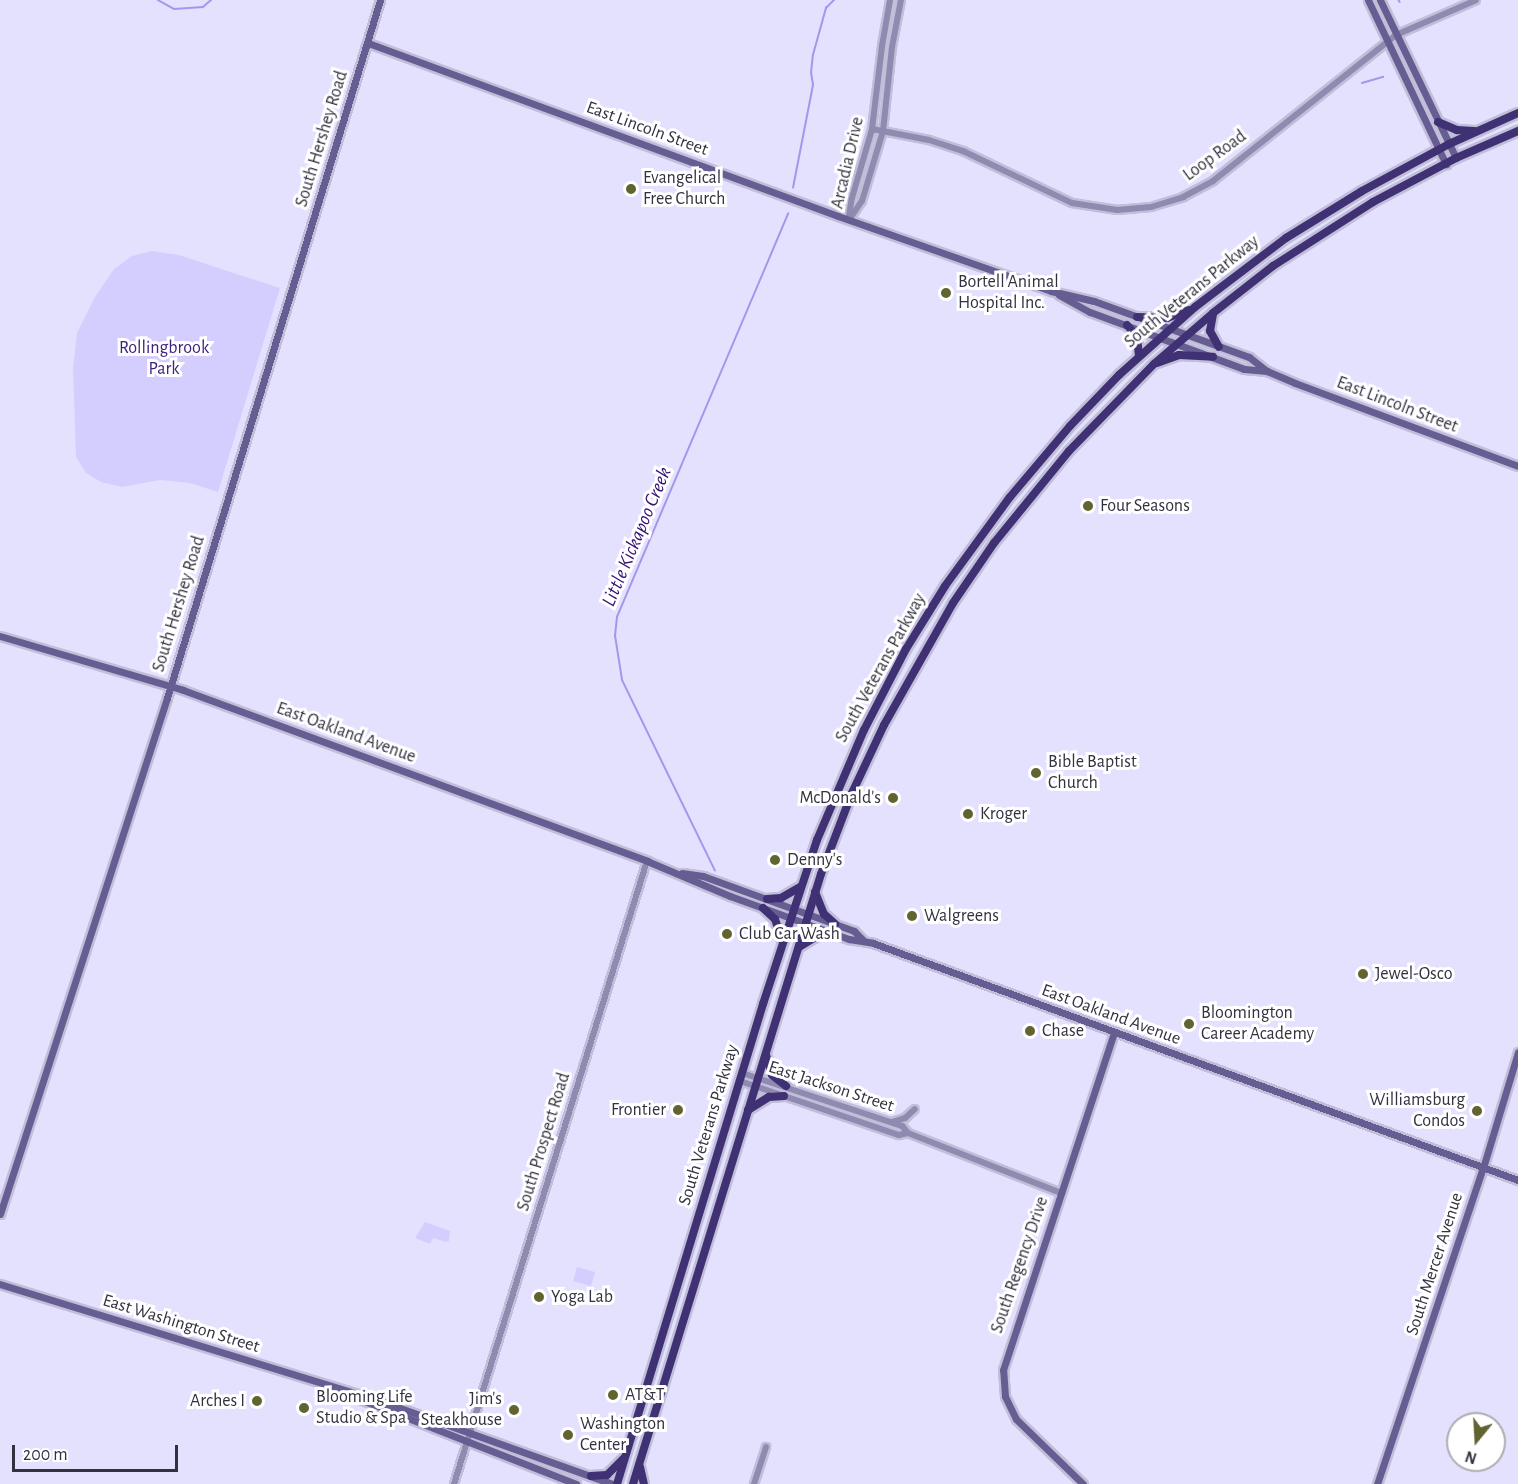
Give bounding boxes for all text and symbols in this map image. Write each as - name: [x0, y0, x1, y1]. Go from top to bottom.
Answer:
- street label: South Hershey Road: [291, 68, 353, 210]
- street label: East Lincoln Street: [583, 97, 711, 161]
- street label: Arcadia Drive: [827, 115, 869, 211]
- street label: Loop Road: [1179, 126, 1251, 186]
- place label: Evangelical Free Church: [643, 168, 725, 210]
- marker: Evangelical Free Church: [624, 182, 638, 196]
- street label: South Veterans Parkway: [1120, 231, 1264, 353]
- place label: Bortell Animal Hospital Inc.: [958, 272, 1059, 314]
- marker: Bortell Animal Hospital Inc.: [939, 286, 953, 300]
- park label: Rollingbrook Park: [119, 338, 209, 380]
- street label: East Lincoln Street: [1333, 372, 1461, 438]
- water label: Little Kickapoo Creek: [597, 464, 677, 610]
- place label: Four Seasons: [1100, 495, 1190, 517]
- marker: Four Seasons: [1081, 499, 1095, 513]
- street label: South Hershey Road: [148, 533, 210, 675]
- street label: South Veterans Parkway: [831, 590, 931, 746]
- street label: East Oakland Avenue: [273, 698, 419, 768]
- place label: Bible Baptist Church: [1048, 752, 1137, 795]
- marker: Bible Baptist Church: [1029, 766, 1043, 780]
- place label: McDonald's: [799, 787, 881, 809]
- marker: McDonald's: [886, 791, 900, 805]
- place label: Kroger: [980, 803, 1027, 825]
- marker: Kroger: [961, 807, 975, 821]
- place label: Denny's: [787, 849, 842, 871]
- marker: Denny's: [768, 853, 782, 867]
- place label: Walgreens: [924, 905, 999, 927]
- marker: Walgreens: [905, 909, 919, 923]
- place label: Club Car Wash: [739, 923, 840, 945]
- marker: Club Car Wash: [720, 927, 734, 941]
- place label: Jewel-Osco: [1375, 963, 1453, 985]
- marker: Jewel-Osco: [1356, 967, 1370, 981]
- street label: East Oakland Avenue: [1038, 980, 1184, 1050]
- place label: Bloomington Career Academy: [1201, 1003, 1314, 1046]
- marker: Bloomington Career Academy: [1182, 1017, 1196, 1031]
- place label: Chase: [1042, 1020, 1084, 1042]
- marker: Chase: [1023, 1024, 1037, 1038]
- street label: South Veterans Parkway: [674, 1042, 744, 1208]
- street label: East Jackson Street: [766, 1057, 896, 1117]
- street label: South Prospect Road: [513, 1070, 575, 1214]
- place label: Williamsburg Condos: [1369, 1090, 1465, 1132]
- place label: Frontier: [611, 1099, 666, 1121]
- marker: Frontier: [671, 1103, 685, 1117]
- marker: Williamsburg Condos: [1470, 1104, 1484, 1118]
- street label: South Mercer Avenue: [1402, 1190, 1468, 1338]
- street label: South Regency Drive: [986, 1194, 1054, 1336]
- place label: Yoga Lab: [551, 1286, 613, 1308]
- street label: East Washington Street: [100, 1290, 262, 1358]
- marker: Yoga Lab: [532, 1290, 546, 1304]
- place label: AT&T: [625, 1384, 665, 1406]
- place label: Blooming Life Studio & Spa: [316, 1387, 413, 1430]
- marker: AT&T: [606, 1388, 620, 1402]
- place label: Jim's Steakhouse: [421, 1389, 502, 1432]
- place label: Arches I: [190, 1390, 245, 1412]
- marker: Arches I: [250, 1394, 264, 1408]
- marker: Blooming Life Studio & Spa: [297, 1401, 311, 1415]
- marker: Jim's Steakhouse: [507, 1403, 521, 1417]
- north arrow: [1446, 1412, 1506, 1472]
- place label: Washington Center: [580, 1414, 665, 1456]
- marker: Washington Center: [561, 1428, 575, 1442]
- scale bar: [15, 1433, 182, 1471]
- text: 200 m: [23, 1446, 68, 1464]
- text: N: [1463, 1448, 1479, 1467]

